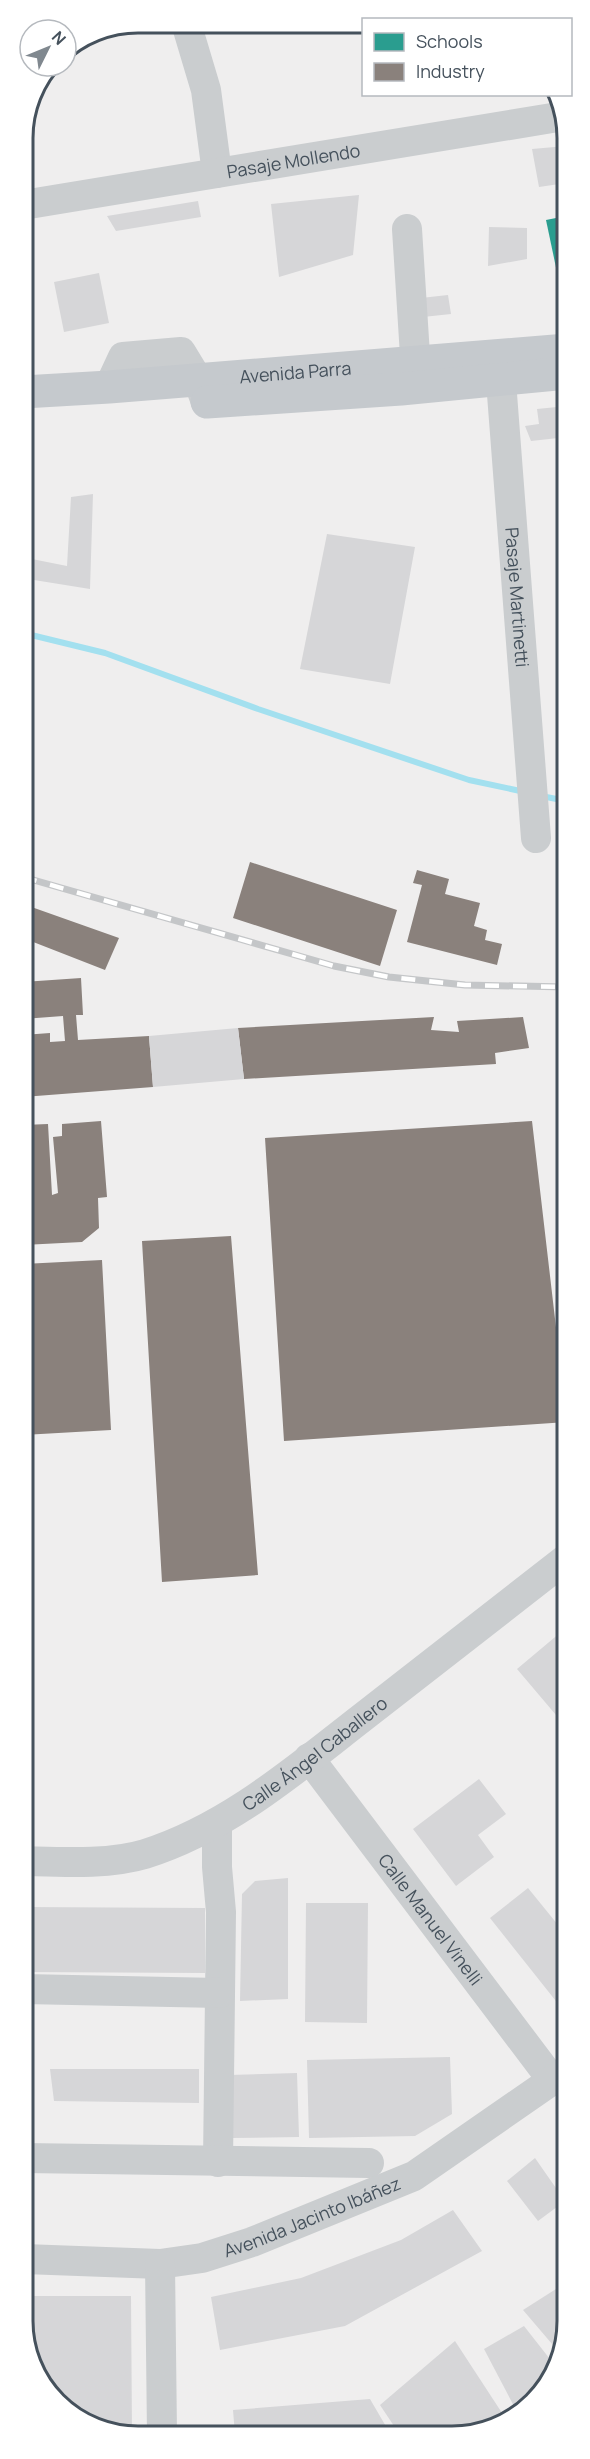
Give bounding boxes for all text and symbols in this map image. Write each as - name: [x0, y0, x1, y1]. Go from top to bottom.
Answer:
- north arrow: [18, 18, 78, 78]
- legend: [362, 18, 572, 96]
- text: N: [47, 26, 71, 49]
- text: Schools: [416, 29, 483, 53]
- text: Industry: [416, 59, 485, 83]
- street label: Pasaje Mollendo: [225, 138, 362, 183]
- street label: Avenida Parra: [238, 355, 352, 388]
- street label: Pasaje Martinetti: [500, 526, 535, 668]
- street label: Calle Ángel Caballero: [237, 1691, 392, 1816]
- street label: Calle Manuel Vinelli: [373, 1849, 488, 1990]
- street label: Avenida Jacinto Ibáñez: [220, 2171, 404, 2262]

